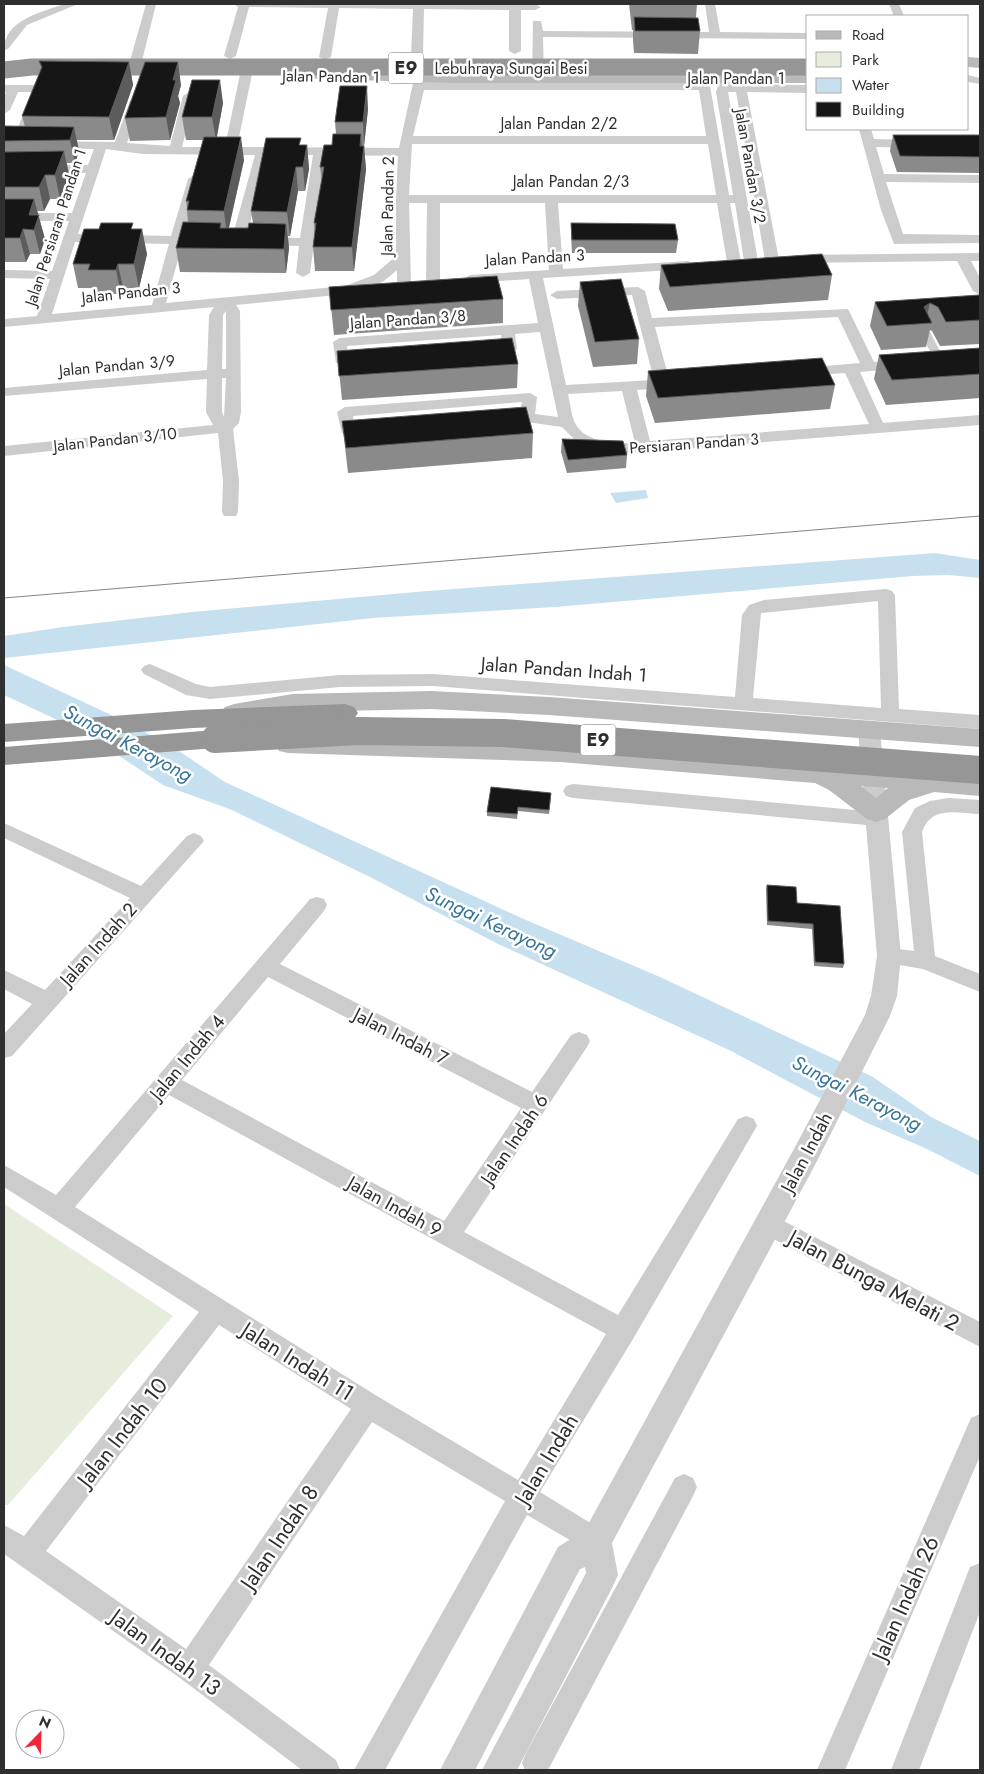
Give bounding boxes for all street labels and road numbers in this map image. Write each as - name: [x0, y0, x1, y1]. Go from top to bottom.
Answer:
- road number: E9: [388, 52, 424, 84]
- street label: Lebuhraya Sungai Besi: [434, 57, 588, 80]
- street label: Jalan Pandan 1: [280, 64, 380, 89]
- street label: Jalan Pandan 1: [685, 67, 785, 90]
- street label: Jalan Pandan 3/2: [729, 105, 772, 225]
- street label: Jalan Pandan 2/2: [499, 112, 617, 135]
- street label: Jalan Persiaran Pandan 1: [19, 145, 92, 311]
- street label: Jalan Pandan 2: [375, 156, 400, 258]
- street label: Jalan Pandan 2/3: [511, 170, 630, 193]
- street label: Jalan Pandan 3: [483, 243, 585, 272]
- street label: Jalan Pandan 3: [79, 276, 182, 309]
- street label: Jalan Pandan 3/8: [347, 304, 467, 335]
- street label: Jalan Pandan 3/9: [56, 349, 176, 382]
- street label: Jalan Pandan 3/10: [50, 422, 178, 458]
- street label: Persiaran Pandan 3: [628, 427, 760, 459]
- street label: Jalan Pandan Indah 1: [477, 650, 648, 689]
- road number: E9: [580, 724, 616, 756]
- street label: Jalan Indah 2: [52, 897, 143, 994]
- street label: Jalan Indah 7: [346, 1000, 453, 1072]
- street label: Jalan Indah 4: [142, 1009, 231, 1108]
- street label: Jalan Indah 6: [472, 1089, 555, 1192]
- street label: Jalan Indah: [773, 1107, 839, 1200]
- street label: Jalan Indah 9: [340, 1168, 447, 1243]
- street label: Jalan Bunga Melati 2: [780, 1220, 965, 1339]
- street label: Jalan Indah 11: [233, 1312, 361, 1408]
- street label: Jalan Indah 10: [67, 1371, 175, 1496]
- street label: Jalan Indah: [505, 1407, 586, 1513]
- street label: Jalan Indah 8: [231, 1478, 326, 1598]
- street label: Jalan Indah 26: [862, 1531, 947, 1668]
- street label: Jalan Indah 13: [102, 1599, 228, 1703]

